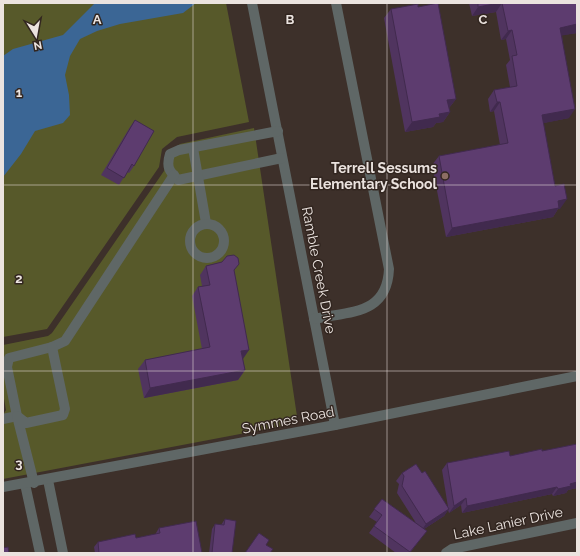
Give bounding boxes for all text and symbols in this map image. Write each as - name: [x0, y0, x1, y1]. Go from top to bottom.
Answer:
- text: A: [93, 12, 102, 27]
- text: B: [286, 12, 295, 27]
- text: C: [479, 12, 488, 27]
- north arrow: [16, 16, 56, 56]
- text: N: [32, 38, 43, 53]
- text: 1: [16, 85, 23, 100]
- place label: Terrell Sessums Elementary School: [310, 160, 438, 192]
- marker: Terrell Sessums Elementary School: [440, 171, 450, 181]
- street label: Ramble Creek Drive: [299, 205, 339, 335]
- text: 2: [15, 271, 23, 286]
- street label: Symmes Road: [240, 403, 336, 437]
- text: 3: [15, 456, 23, 471]
- street label: Lake Lanier Drive: [452, 504, 564, 542]

